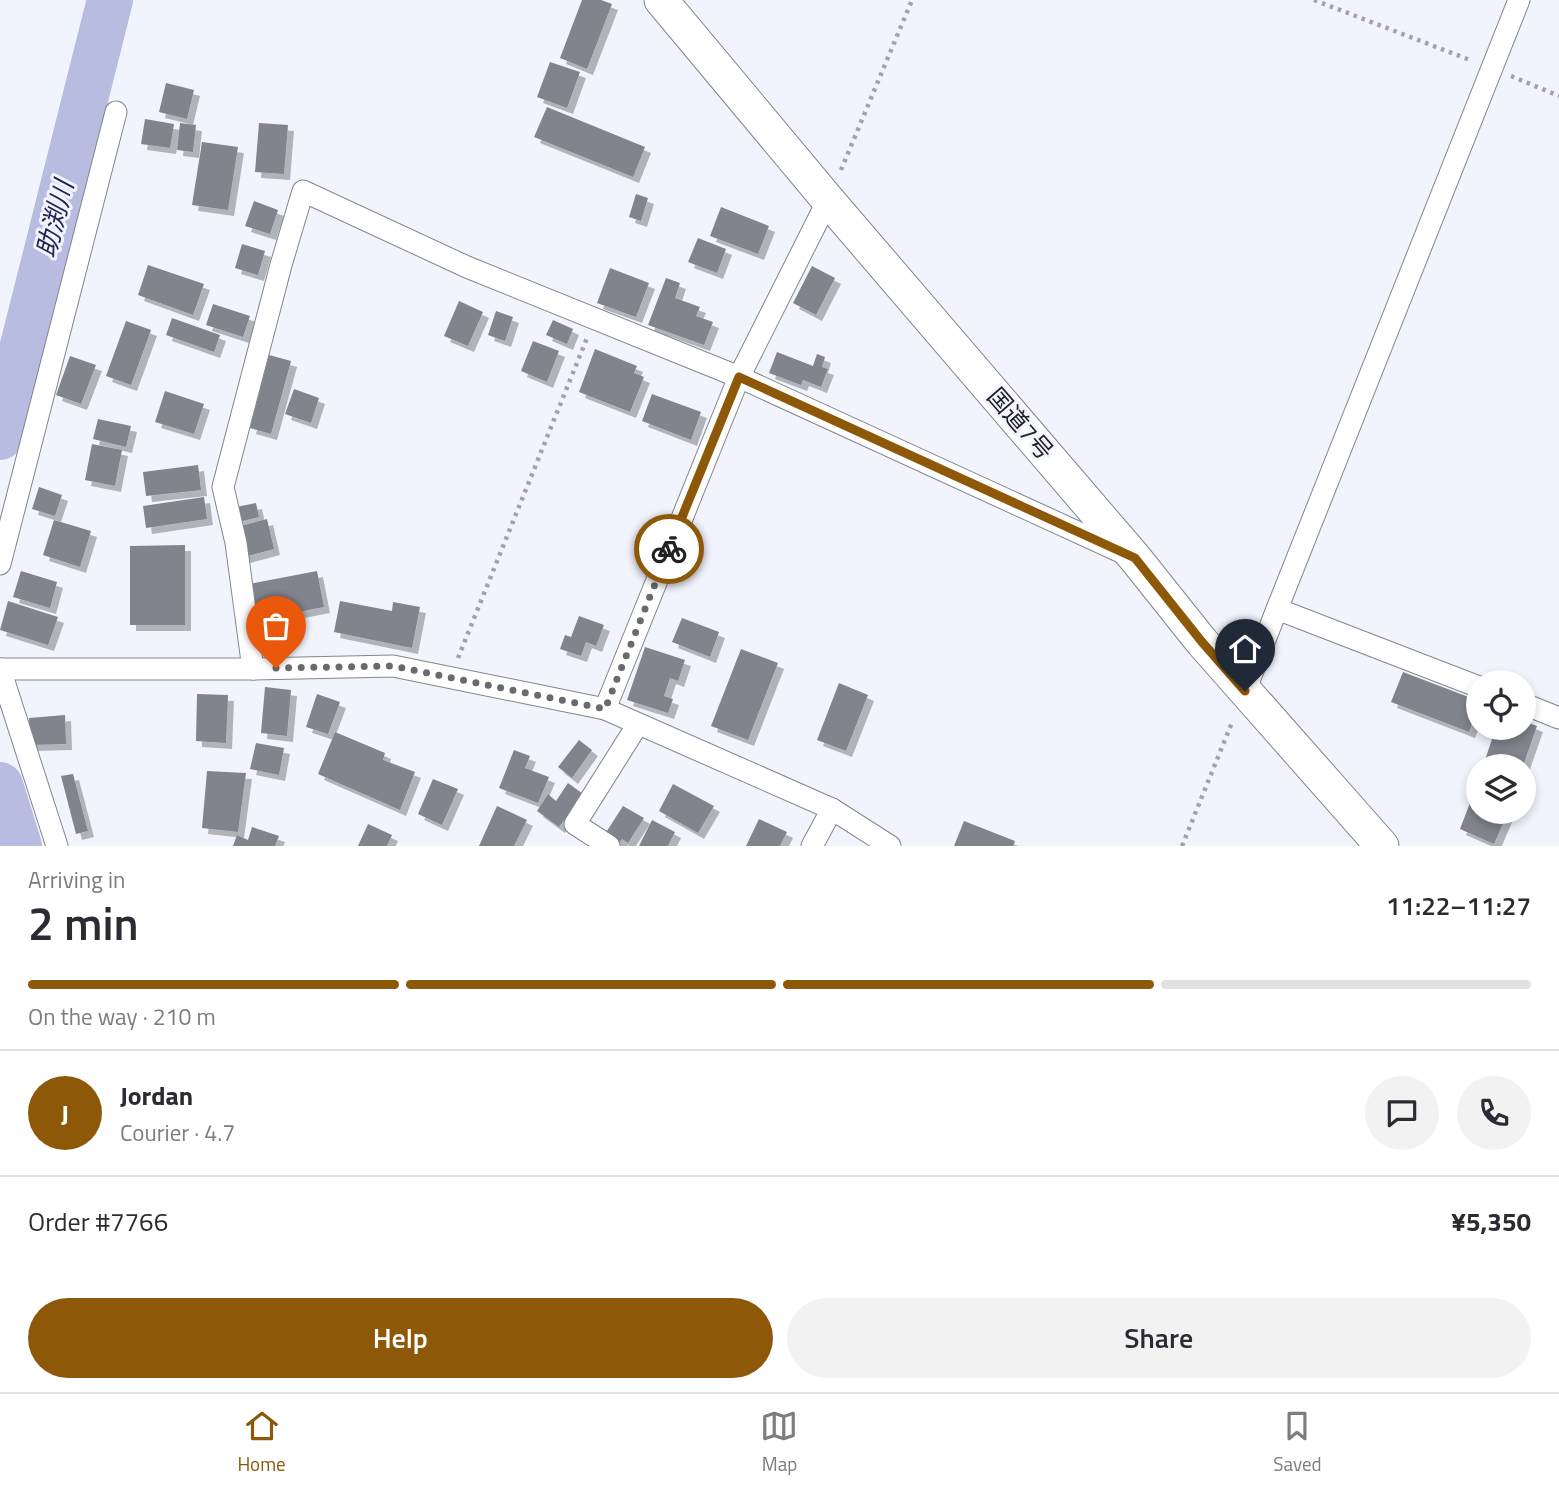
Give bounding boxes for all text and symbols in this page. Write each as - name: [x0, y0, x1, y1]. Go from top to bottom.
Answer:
- water label: 助渕川: [26, 173, 84, 261]
- street label: 国道7号: [979, 379, 1062, 467]
- courier: [634, 514, 704, 584]
- icon: bike: [650, 530, 688, 568]
- pin: [246, 596, 306, 668]
- icon: bag: [257, 607, 295, 645]
- pin: [1215, 619, 1275, 691]
- icon: home: [1226, 630, 1264, 668]
- map controls: [1466, 670, 1536, 824]
- button: locate: [1466, 670, 1536, 740]
- button: layers: [1466, 754, 1536, 824]
- text: Arriving in: [28, 862, 125, 897]
- text: 11:22–11:27: [1386, 886, 1531, 925]
- text: 2 min: [28, 888, 139, 958]
- text: On the way · 210 m: [28, 999, 216, 1034]
- text: Jordan: [120, 1076, 193, 1115]
- button: chat: [1365, 1076, 1439, 1150]
- button: phone: [1457, 1076, 1531, 1150]
- text: J: [61, 1094, 69, 1133]
- text: Courier · 4.7: [120, 1115, 235, 1150]
- text: Order #7766: [28, 1202, 168, 1241]
- text: ¥5,350: [1451, 1202, 1531, 1241]
- button: Help: [28, 1298, 773, 1378]
- button: Share: [787, 1298, 1531, 1378]
- tab: Home: [237, 1407, 286, 1478]
- tab: Map: [760, 1407, 798, 1478]
- tab: Saved: [1273, 1407, 1322, 1478]

